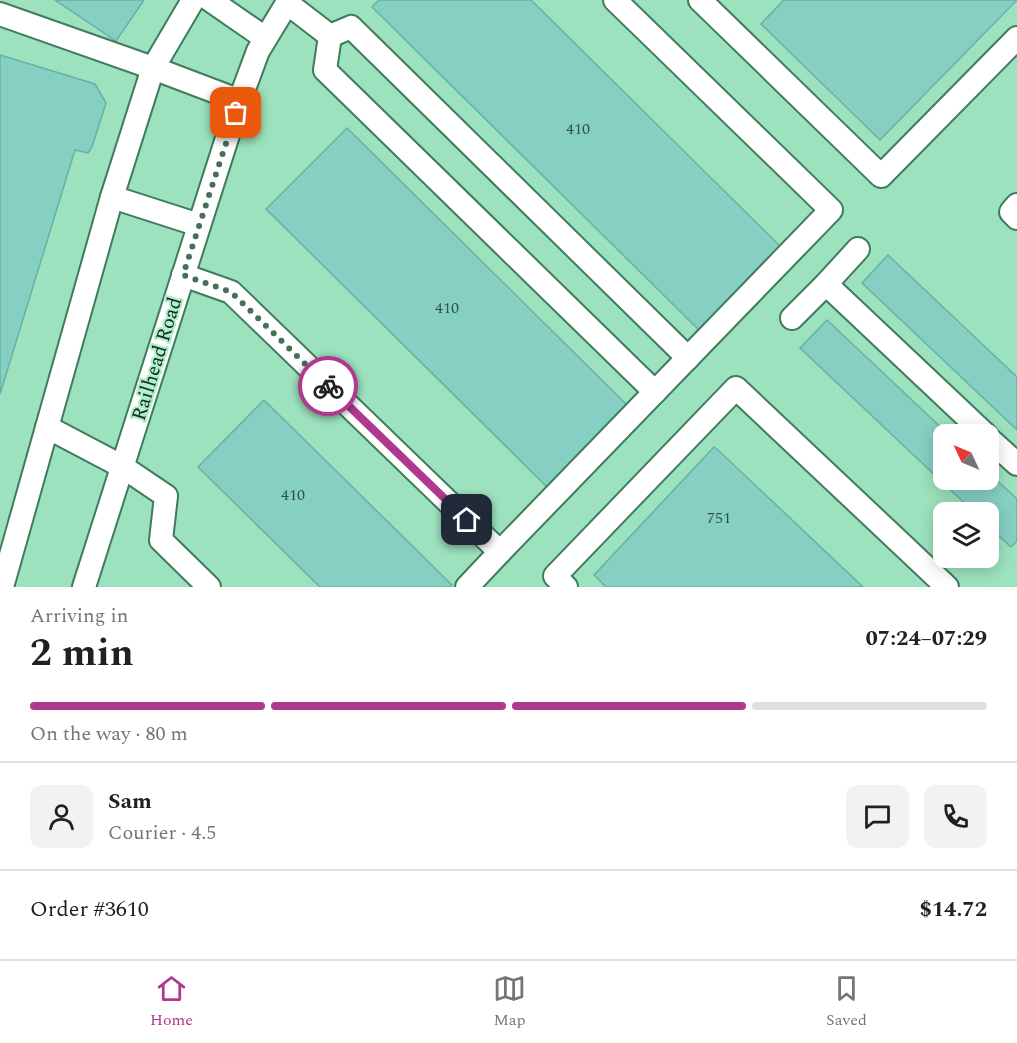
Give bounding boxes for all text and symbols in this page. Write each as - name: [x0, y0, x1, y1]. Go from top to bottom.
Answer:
- pin: [210, 87, 261, 138]
- icon: bag: [219, 96, 252, 129]
- house number: 410: [566, 117, 590, 141]
- street label: Railhead Road: [124, 294, 190, 424]
- house number: 410: [435, 296, 459, 320]
- courier: [298, 356, 358, 416]
- icon: bike: [312, 370, 345, 403]
- north arrow: [933, 424, 999, 490]
- map controls: [933, 424, 999, 568]
- house number: 410: [281, 483, 305, 507]
- pin: [441, 494, 492, 545]
- button: layers: [933, 502, 999, 568]
- icon: home: [450, 503, 483, 536]
- house number: 751: [707, 506, 731, 530]
- text: Arriving in: [30, 601, 128, 631]
- text: 07:24–07:29: [865, 622, 987, 655]
- text: 2 min: [30, 624, 134, 683]
- text: On the way · 80 m: [30, 719, 188, 749]
- button: person: [30, 785, 93, 848]
- text: Sam: [108, 785, 152, 818]
- button: chat: [846, 785, 909, 848]
- button: phone: [924, 785, 987, 848]
- text: Courier · 4.5: [108, 818, 216, 848]
- text: Order #3610: [30, 893, 149, 926]
- text: $14.72: [919, 893, 987, 926]
- tab: Home: [150, 972, 193, 1032]
- tab: Map: [493, 972, 526, 1032]
- tab: Saved: [826, 972, 867, 1032]

